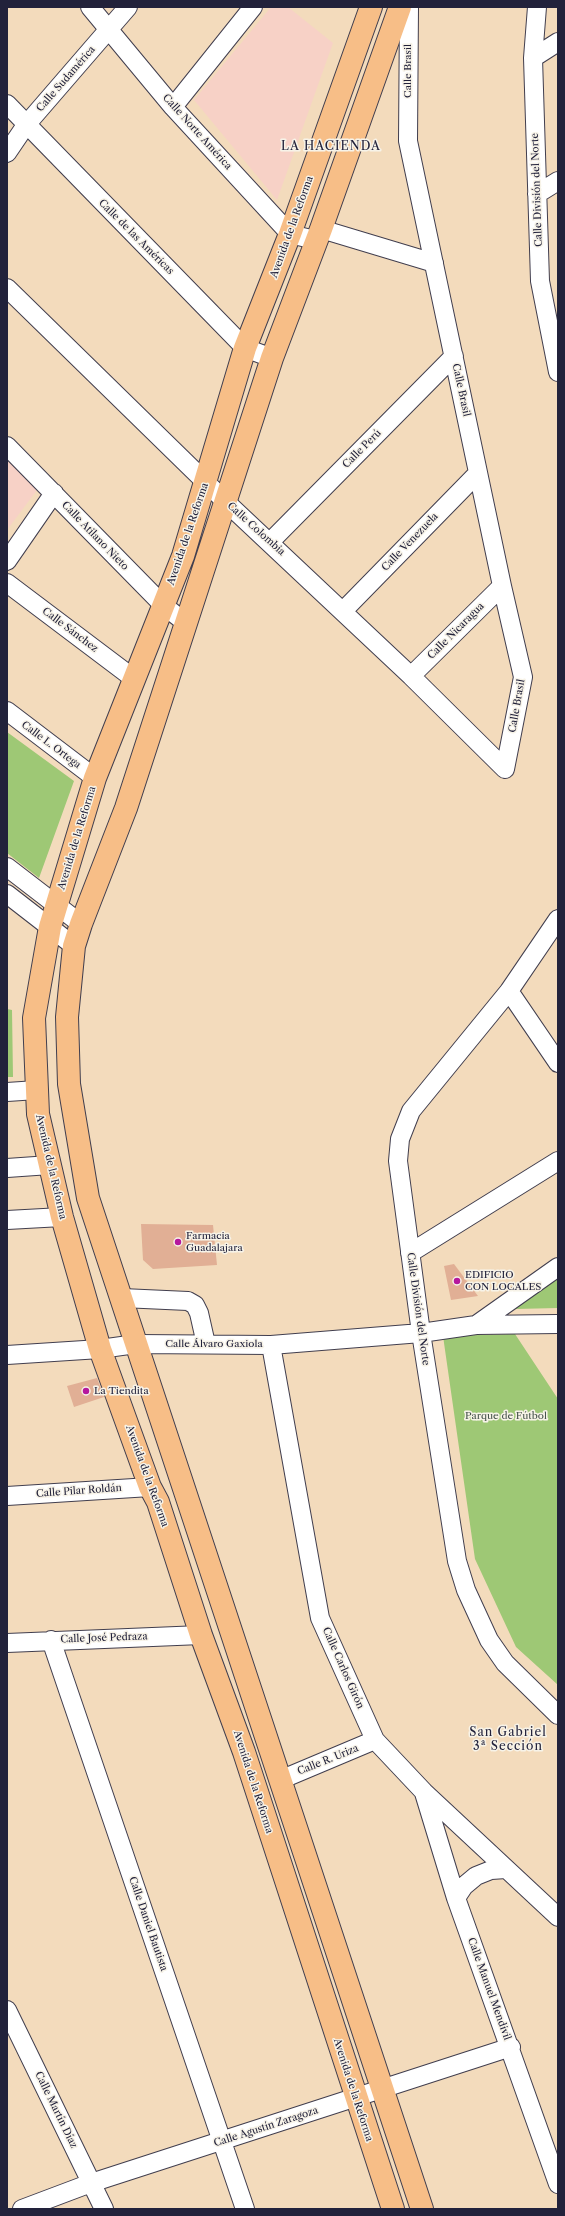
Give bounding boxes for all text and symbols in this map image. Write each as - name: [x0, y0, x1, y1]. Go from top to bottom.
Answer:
- street label: Calle Sudamérica: [34, 44, 98, 114]
- street label: Calle Brasil: [402, 44, 414, 98]
- street label: Calle Norte América: [160, 92, 234, 172]
- street label: Calle División del Norte: [529, 133, 545, 247]
- district label: LA HACIENDA: [281, 140, 381, 154]
- street label: Avenida de la Reforma: [268, 175, 316, 279]
- street label: Calle de las Américas: [96, 197, 176, 277]
- street label: Calle Brasil: [450, 362, 472, 418]
- street label: Calle Perú: [340, 427, 384, 471]
- street label: Avenida de la Reforma: [165, 481, 211, 587]
- street label: Calle Atilano Nieto: [59, 499, 131, 573]
- street label: Calle Colombia: [225, 500, 287, 558]
- street label: Calle Venezuela: [379, 510, 441, 574]
- street label: Calle Nicaragua: [425, 600, 487, 662]
- street label: Calle Sánchez: [40, 605, 100, 655]
- street label: Calle Brasil: [506, 678, 528, 734]
- street label: Calle L. Ortega: [19, 719, 83, 771]
- street label: Avenida de la Reforma: [56, 785, 98, 891]
- street label: Avenida de la Reforma: [33, 1113, 69, 1221]
- place label: Farmacia Guadalajara: [186, 1230, 243, 1254]
- marker: Farmacia Guadalajara: [173, 1237, 183, 1247]
- street label: Calle División del Norte: [404, 1252, 432, 1366]
- place label: EDIFICIO CON LOCALES: [465, 1269, 541, 1292]
- marker: EDIFICIO CON LOCALES: [452, 1276, 462, 1286]
- street label: Calle Álvaro Gaxiola: [165, 1338, 263, 1350]
- place label: La Tiendita: [94, 1385, 149, 1397]
- marker: La Tiendita: [81, 1386, 91, 1396]
- park label: Parque de Fútbol: [465, 1410, 547, 1422]
- street label: Avenida de la Reforma: [123, 1424, 171, 1528]
- street label: Calle Pilar Roldán: [36, 1482, 122, 1500]
- street label: Calle Carlos Girón: [320, 1625, 366, 1711]
- street label: Calle José Pedraza: [60, 1630, 148, 1646]
- district label: San Gabriel 3ª Sección: [469, 1726, 547, 1754]
- street label: Avenida de la Reforma: [231, 1729, 275, 1835]
- street label: Calle R. Uriza: [296, 1742, 360, 1778]
- street label: Calle Daniel Bautista: [126, 1875, 170, 1973]
- street label: Calle Manuel Mendivil: [465, 1936, 513, 2042]
- street label: Avenida de la Reforma: [331, 2037, 375, 2143]
- street label: Calle Martín Díaz: [32, 2070, 80, 2150]
- street label: Calle Agustín Zaragoza: [212, 2104, 320, 2150]

